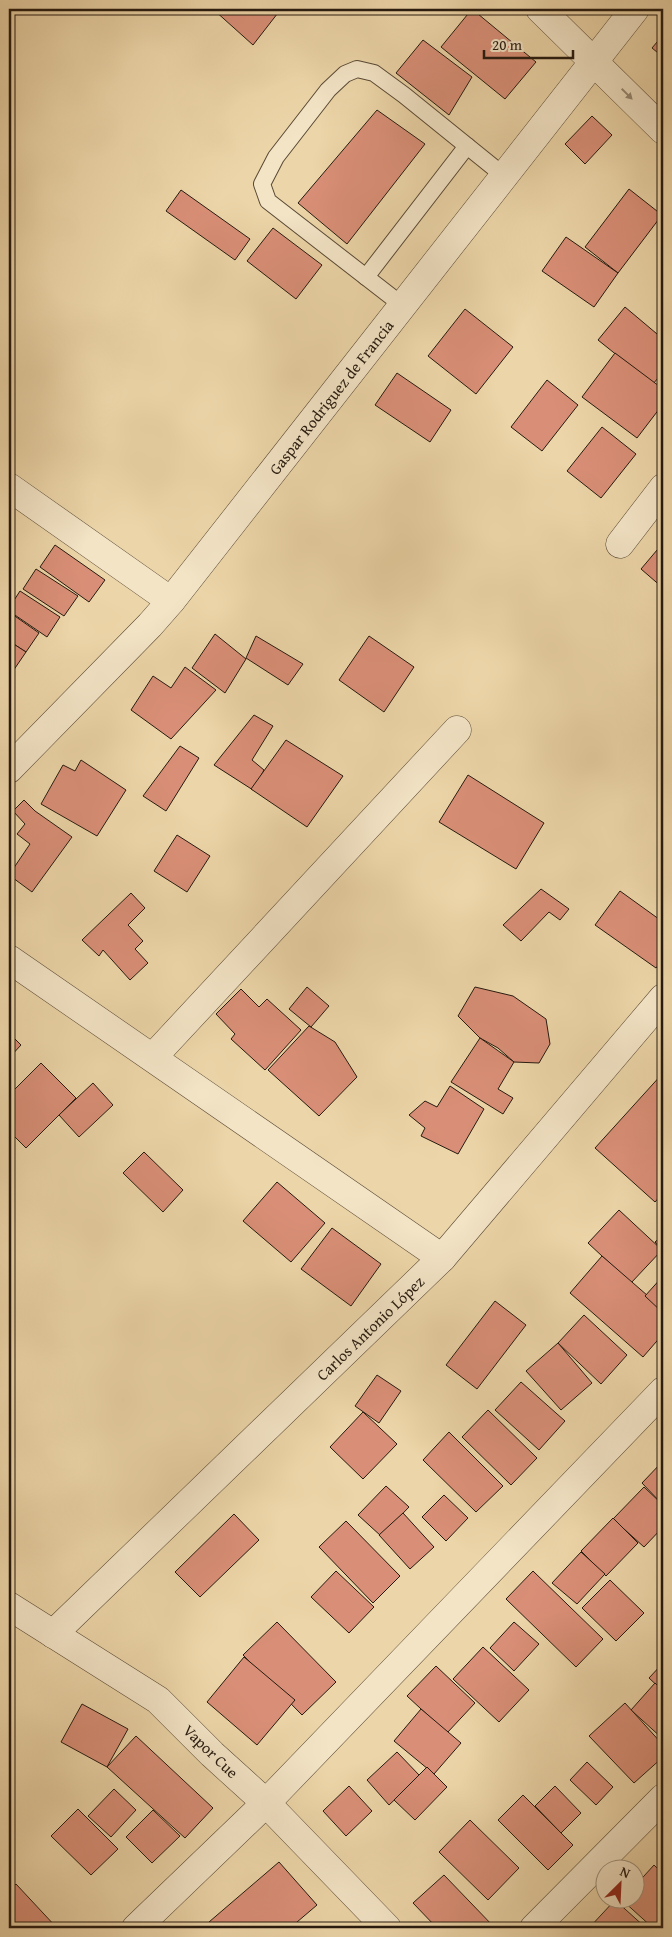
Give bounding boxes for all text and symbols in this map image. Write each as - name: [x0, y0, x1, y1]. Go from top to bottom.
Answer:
- scale bar: [484, 28, 573, 60]
- text: 20 m: [492, 34, 523, 55]
- one-way arrow: [621, 88, 633, 100]
- street label: Gaspar Rodriguez de Francia: [263, 314, 399, 480]
- street label: Carlos Antonio López: [311, 1270, 429, 1386]
- street label: Vapor Cue: [178, 1718, 244, 1784]
- north arrow: [594, 1860, 644, 1910]
- text: N: [617, 1861, 634, 1883]

